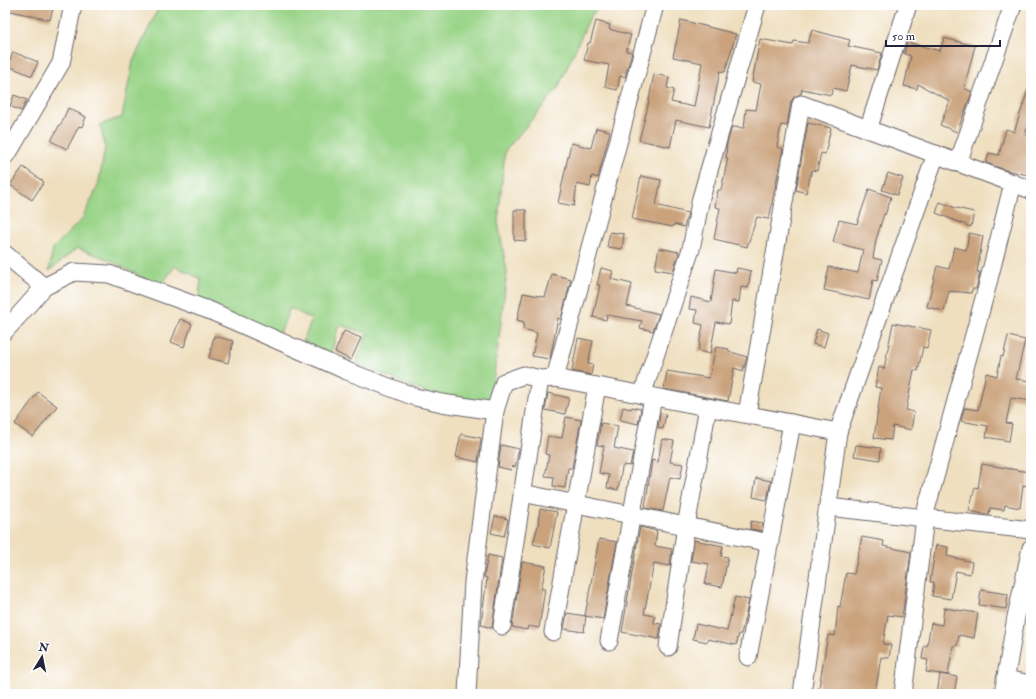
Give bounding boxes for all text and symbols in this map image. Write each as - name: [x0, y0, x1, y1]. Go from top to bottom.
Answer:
- scale bar: [886, 22, 1000, 48]
- text: 50 m: [892, 29, 916, 44]
- north arrow: [22, 637, 62, 677]
- text: N: [37, 640, 51, 655]

